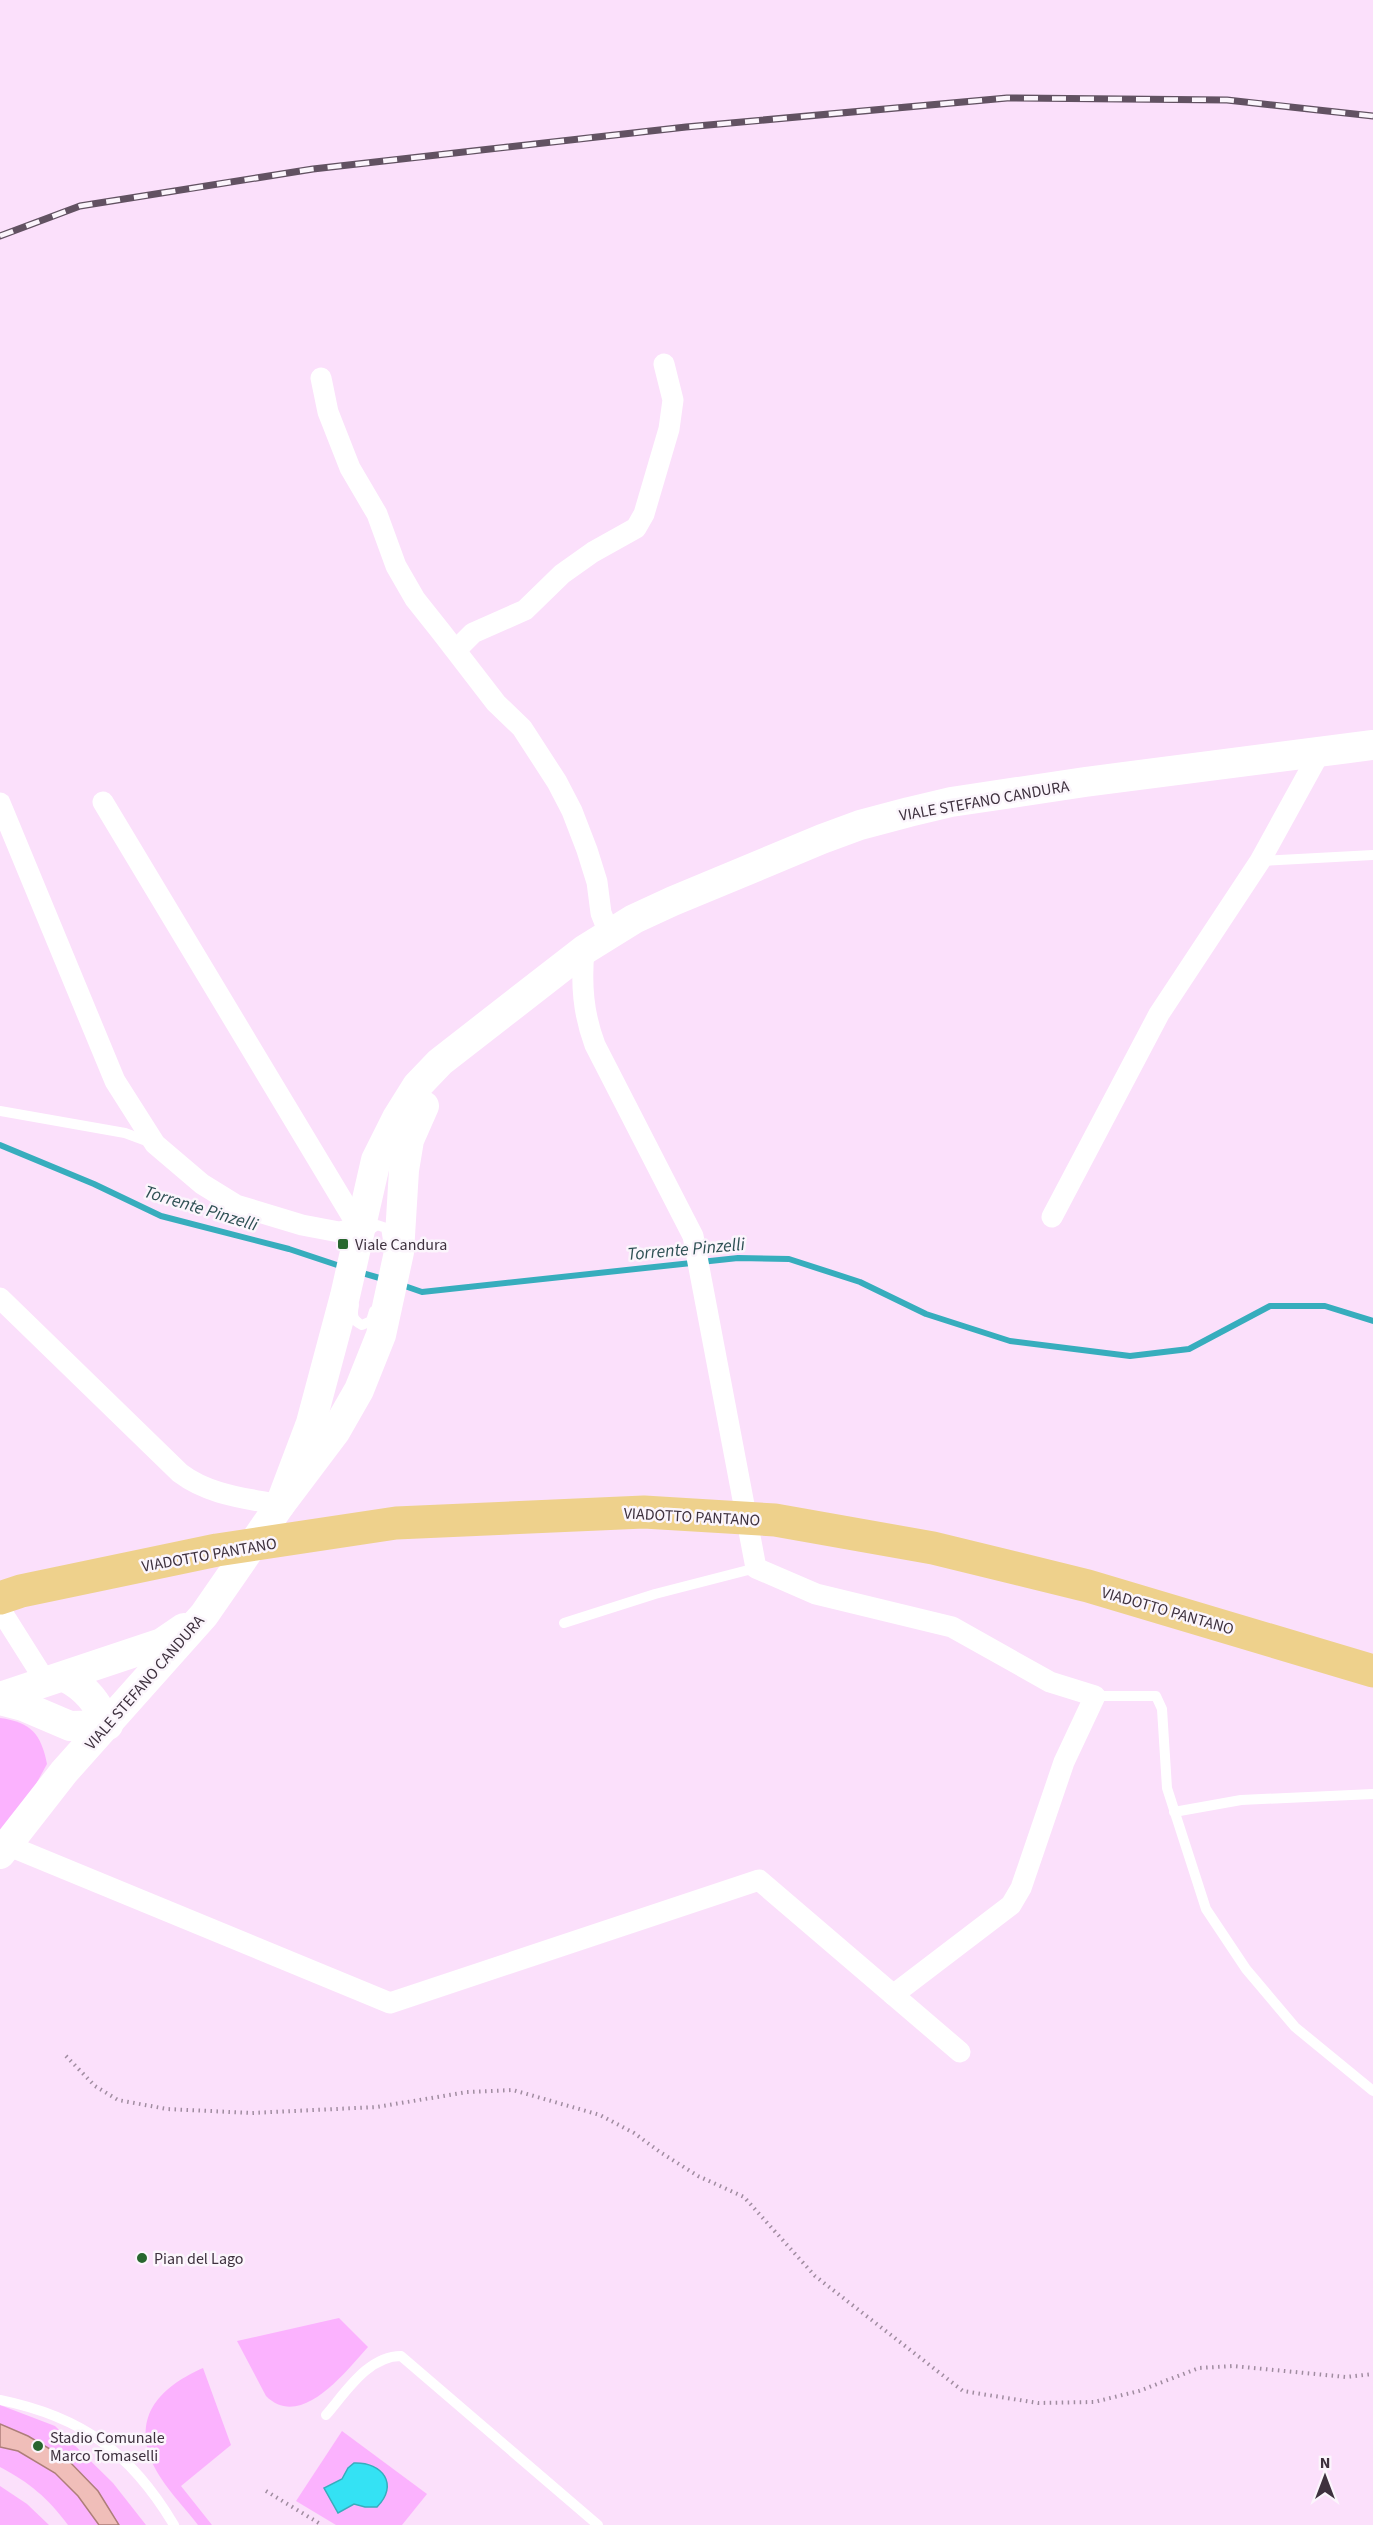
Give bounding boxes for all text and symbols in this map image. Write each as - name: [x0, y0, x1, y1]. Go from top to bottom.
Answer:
- street label: VIALE STEFANO CANDURA: [898, 775, 1071, 827]
- water label: Torrente Pinzelli: [141, 1179, 262, 1238]
- water label: Torrente Pinzelli: [626, 1232, 747, 1267]
- place label: Viale Candura: [355, 1234, 447, 1256]
- marker: Viale Candura: [336, 1237, 350, 1251]
- street label: VIADOTTO PANTANO: [623, 1502, 761, 1532]
- street label: VIADOTTO PANTANO: [140, 1532, 278, 1578]
- street label: VIADOTTO PANTANO: [1099, 1582, 1236, 1640]
- street label: VIALE STEFANO CANDURA: [80, 1610, 210, 1755]
- place label: Pian del Lago: [154, 2248, 243, 2270]
- marker: Pian del Lago: [135, 2251, 149, 2265]
- place label: Stadio Comunale Marco Tomaselli: [50, 2427, 165, 2467]
- marker: Stadio Comunale Marco Tomaselli: [31, 2439, 45, 2453]
- north arrow: [1295, 2447, 1355, 2507]
- text: N: [1320, 2452, 1330, 2474]

